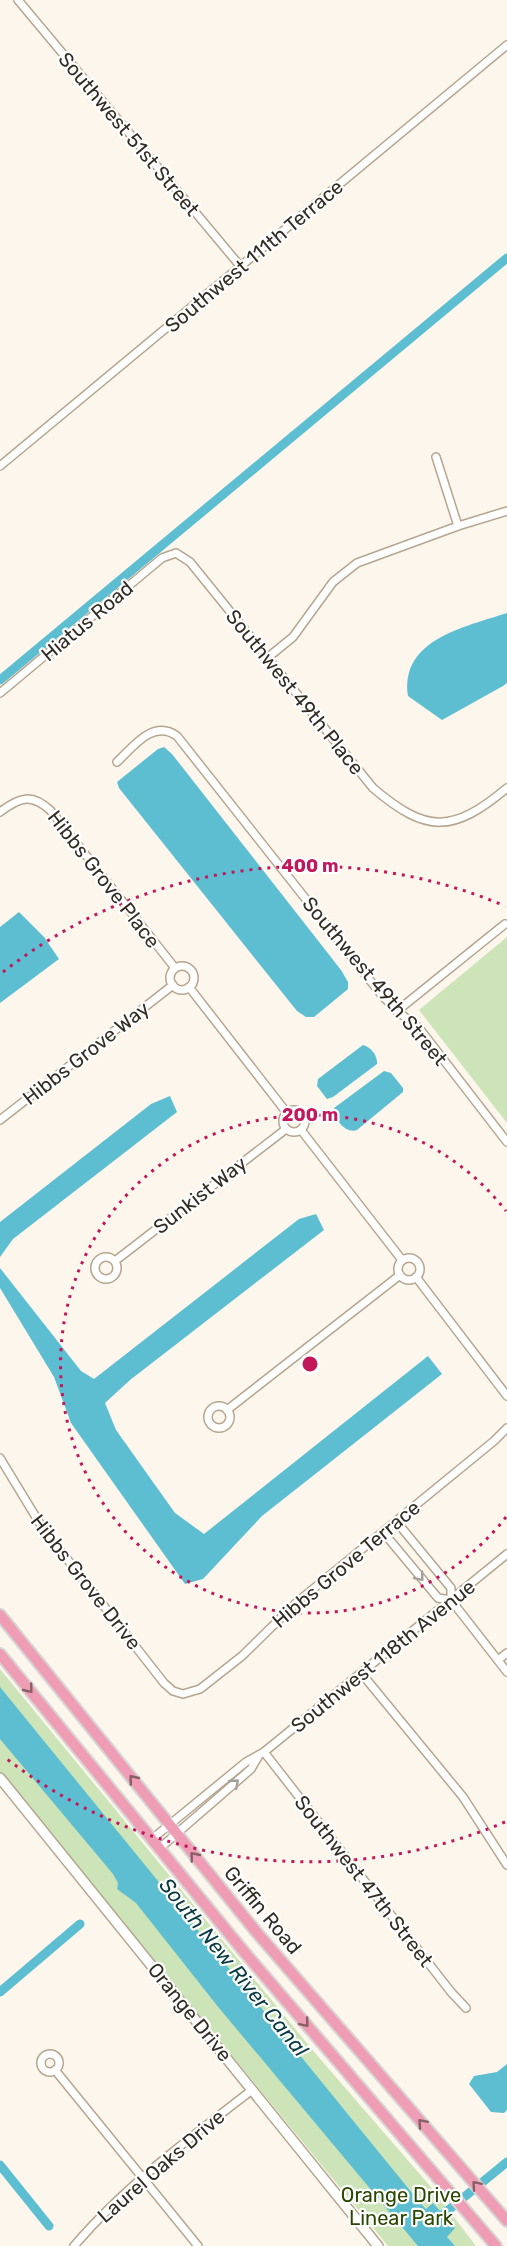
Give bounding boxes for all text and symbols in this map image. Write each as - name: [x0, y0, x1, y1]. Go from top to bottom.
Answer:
- street label: Southwest 51st Street: [53, 47, 205, 221]
- street label: Southwest 111th Terrace: [160, 175, 348, 337]
- street label: Hiatus Road: [36, 576, 138, 666]
- street label: Southwest 49th Place: [221, 605, 369, 779]
- street label: Hibbs Grove Place: [43, 805, 165, 953]
- text: 400 m: [281, 855, 339, 877]
- street label: Southwest 49th Street: [298, 892, 453, 1070]
- street label: Hibbs Grove Way: [18, 996, 154, 1110]
- text: 200 m: [282, 1104, 338, 1126]
- street label: Sunkist Way: [149, 1151, 251, 1239]
- centre of rings: [300, 1354, 320, 1374]
- street label: Hibbs Grove Terrace: [267, 1495, 425, 1633]
- street label: Hibbs Grove Drive: [26, 1510, 146, 1654]
- one-way arrow: [413, 1570, 424, 1581]
- street label: Southwest 118th Avenue: [286, 1574, 480, 1738]
- one-way arrow: [21, 1682, 32, 1693]
- one-way arrow: [129, 1775, 140, 1786]
- one-way arrow: [229, 1779, 239, 1790]
- street label: Southwest 47th Street: [290, 1791, 438, 1972]
- one-way arrow: [191, 1851, 202, 1862]
- street label: Griffin Road: [219, 1861, 307, 1959]
- water label: South New River Canal: [154, 1873, 314, 2062]
- street label: Orange Drive: [143, 1958, 237, 2066]
- one-way arrow: [298, 2016, 309, 2027]
- street label: Laurel Oaks Drive: [93, 2104, 229, 2228]
- one-way arrow: [418, 2119, 429, 2130]
- one-way arrow: [472, 2181, 483, 2192]
- park label: Orange Drive Linear Park: [341, 2183, 461, 2230]

